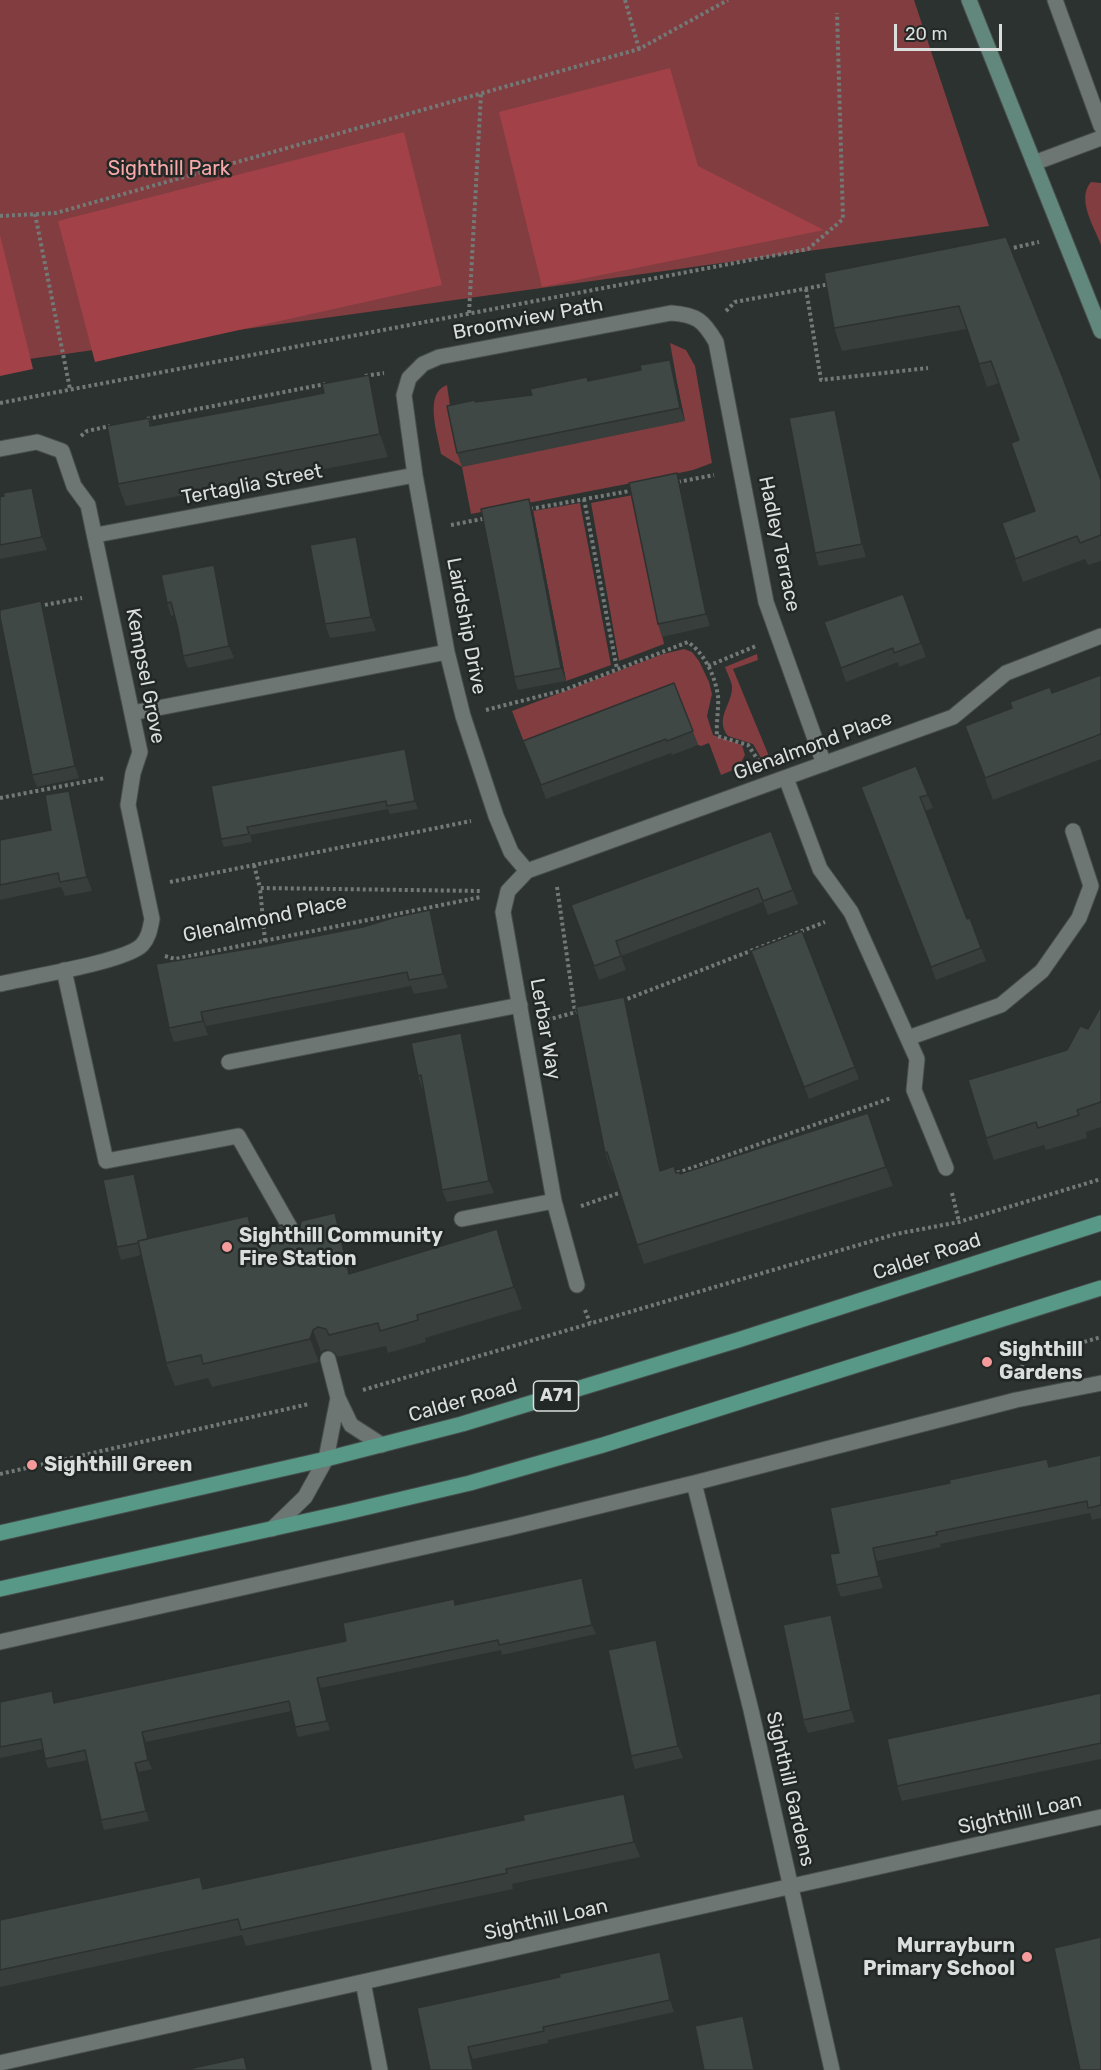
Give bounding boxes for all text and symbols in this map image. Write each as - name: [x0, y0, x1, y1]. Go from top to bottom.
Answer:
- scale bar: [897, 12, 1005, 50]
- text: 20 m: [905, 23, 947, 45]
- park label: Sighthill Park: [108, 157, 230, 181]
- street label: Broomview Path: [451, 293, 605, 345]
- street label: Tertaglia Street: [180, 460, 324, 510]
- street label: Hadley Terrace: [753, 474, 805, 614]
- street label: Lairdship Drive: [441, 556, 491, 696]
- street label: Kempsel Grove: [120, 606, 170, 746]
- street label: Glenalmond Place: [730, 706, 896, 786]
- street label: Glenalmond Place: [181, 890, 349, 948]
- street label: Lerbar Way: [524, 976, 566, 1082]
- place label: Sighthill Community Fire Station: [239, 1224, 443, 1271]
- street label: Calder Road: [870, 1228, 984, 1286]
- marker: Sighthill Community Fire Station: [220, 1240, 234, 1254]
- place label: Sighthill Gardens: [999, 1338, 1083, 1385]
- marker: Sighthill Gardens: [980, 1355, 994, 1369]
- street label: Calder Road: [406, 1374, 520, 1428]
- road number: A71: [534, 1381, 578, 1411]
- place label: Sighthill Green: [44, 1453, 192, 1477]
- marker: Sighthill Green: [25, 1458, 39, 1472]
- street label: Sighthill Gardens: [761, 1709, 819, 1869]
- street label: Sighthill Loan: [956, 1788, 1084, 1840]
- street label: Sighthill Loan: [482, 1894, 610, 1946]
- place label: Murrayburn Primary School: [863, 1934, 1015, 1981]
- marker: Murrayburn Primary School: [1020, 1950, 1034, 1964]

